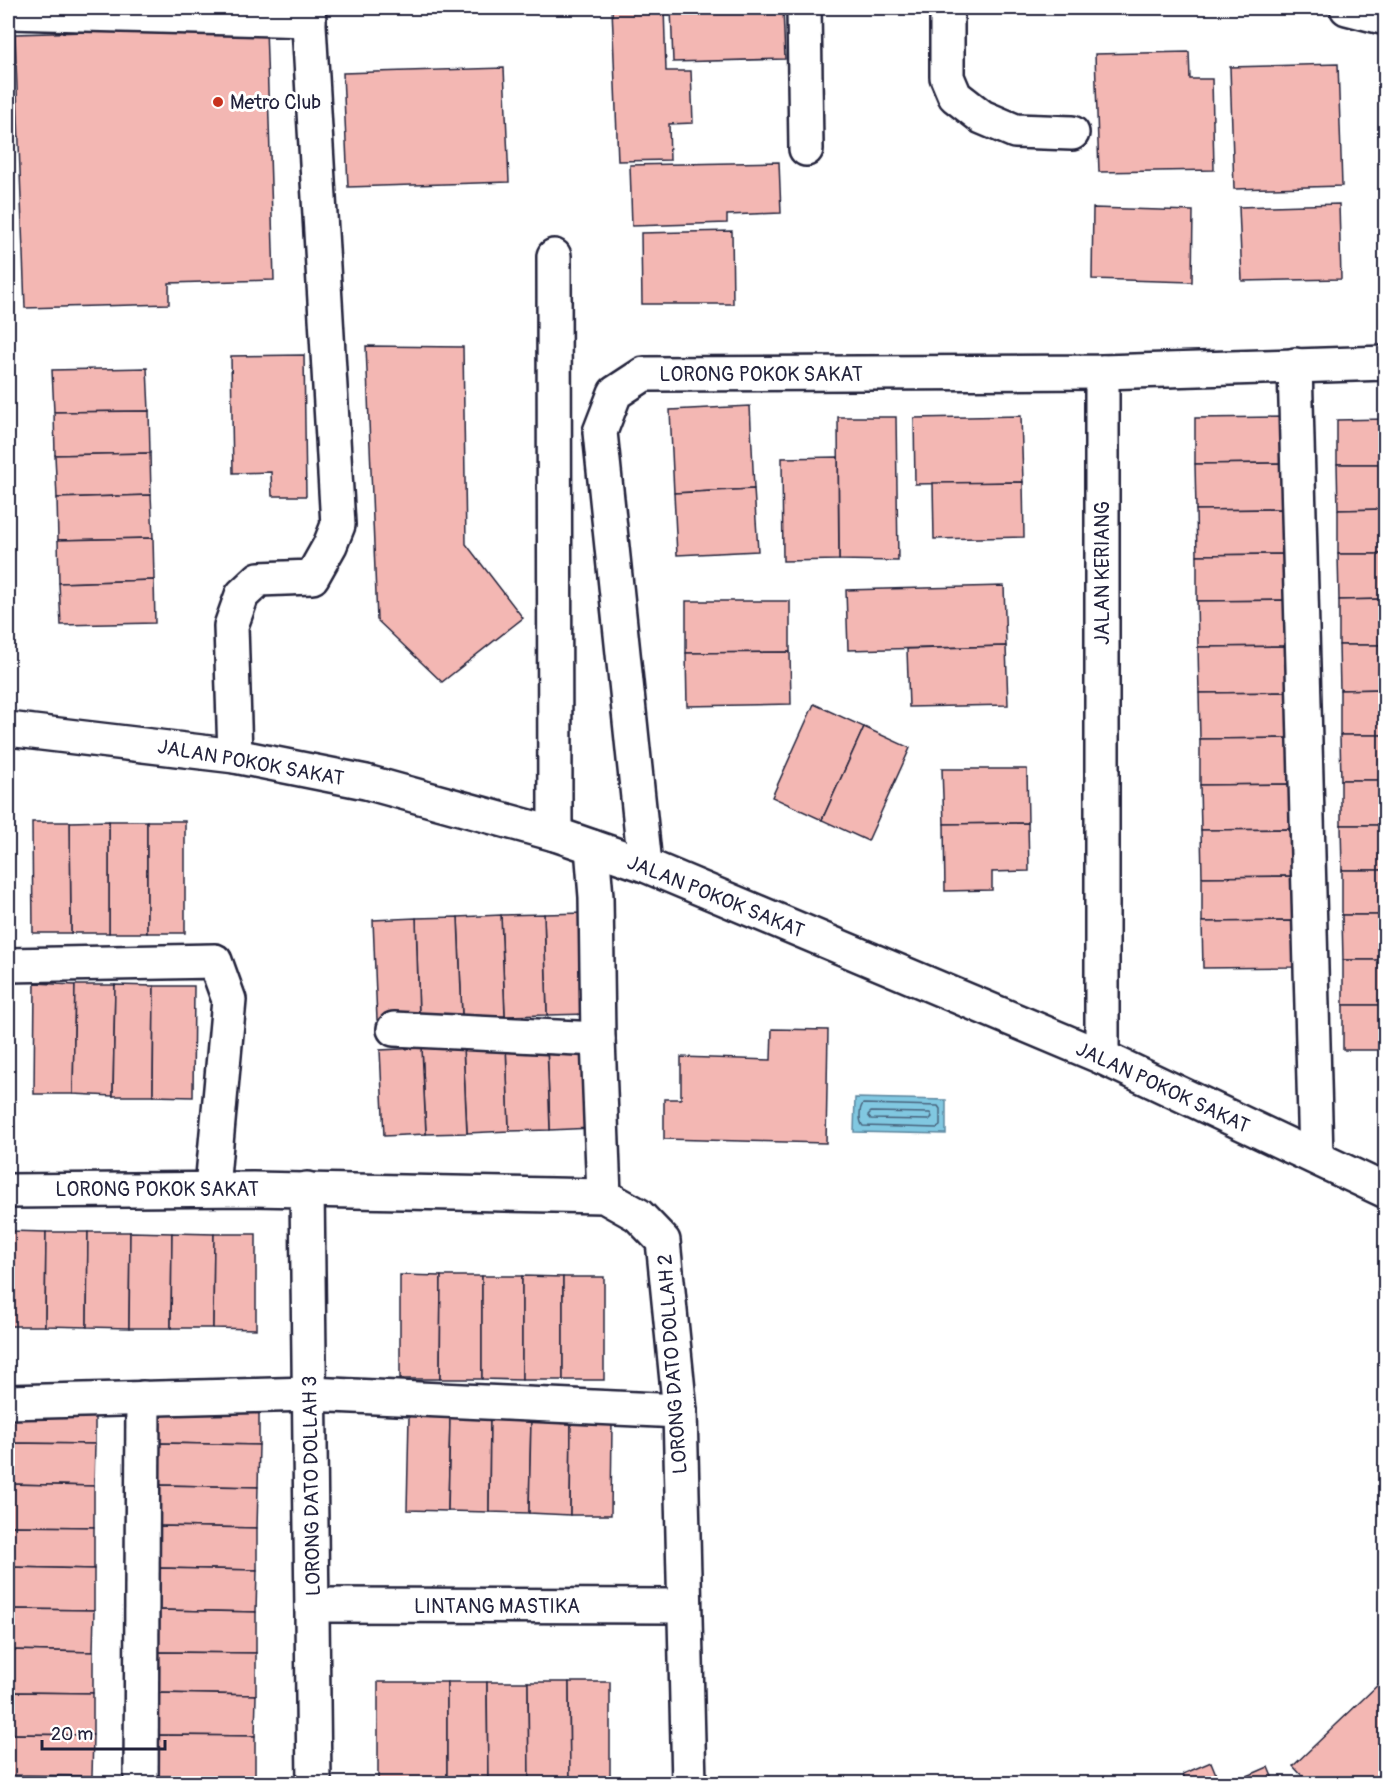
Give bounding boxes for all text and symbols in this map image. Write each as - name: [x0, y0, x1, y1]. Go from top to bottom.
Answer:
- place label: Metro Club: [230, 90, 321, 115]
- marker: Metro Club: [211, 95, 225, 109]
- street label: LORONG POKOK SAKAT: [659, 362, 863, 387]
- street label: JALAN KERIANG: [1090, 501, 1115, 645]
- street label: JALAN POKOK SAKAT: [156, 734, 346, 791]
- street label: JALAN POKOK SAKAT: [624, 850, 808, 943]
- street label: JALAN POKOK SAKAT: [1072, 1036, 1254, 1139]
- street label: LORONG POKOK SAKAT: [55, 1177, 259, 1202]
- street label: LORONG DATO DOLLAH 2: [652, 1253, 693, 1475]
- street label: LORONG DATO DOLLAH 3: [297, 1376, 326, 1596]
- street label: LINTANG MASTIKA: [414, 1594, 580, 1619]
- scale bar: [42, 1713, 165, 1751]
- text: 20 m: [51, 1723, 93, 1746]

